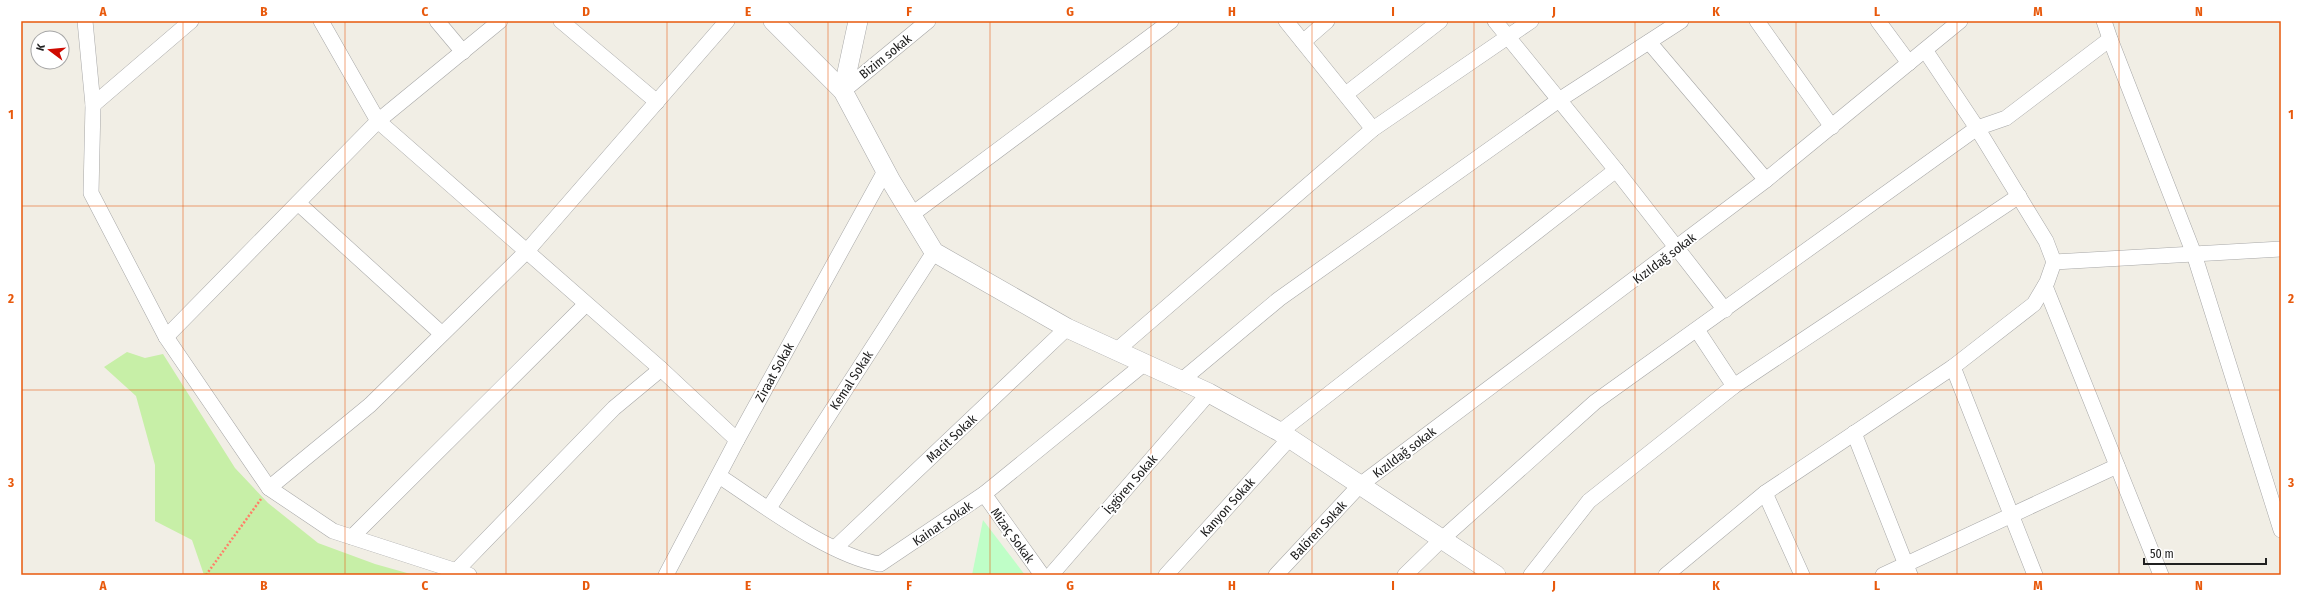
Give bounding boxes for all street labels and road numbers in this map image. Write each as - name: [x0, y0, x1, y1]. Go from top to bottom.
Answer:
- street label: Bizim sokak: [856, 30, 915, 82]
- street label: Kızıldağ sokak: [1630, 229, 1700, 287]
- street label: Ziraat Sokak: [752, 339, 797, 404]
- street label: Kemal Sokak: [827, 347, 877, 413]
- street label: Macit Sokak: [923, 411, 980, 465]
- street label: Kızıldağ sokak: [1370, 423, 1440, 481]
- street label: İşgören Sokak: [1101, 451, 1161, 517]
- street label: Kanyon Sokak: [1197, 474, 1258, 540]
- street label: Balören Sokak: [1287, 497, 1350, 563]
- street label: Kainat Sokak: [910, 498, 976, 549]
- street label: Mizaç Sokak: [988, 505, 1038, 566]

